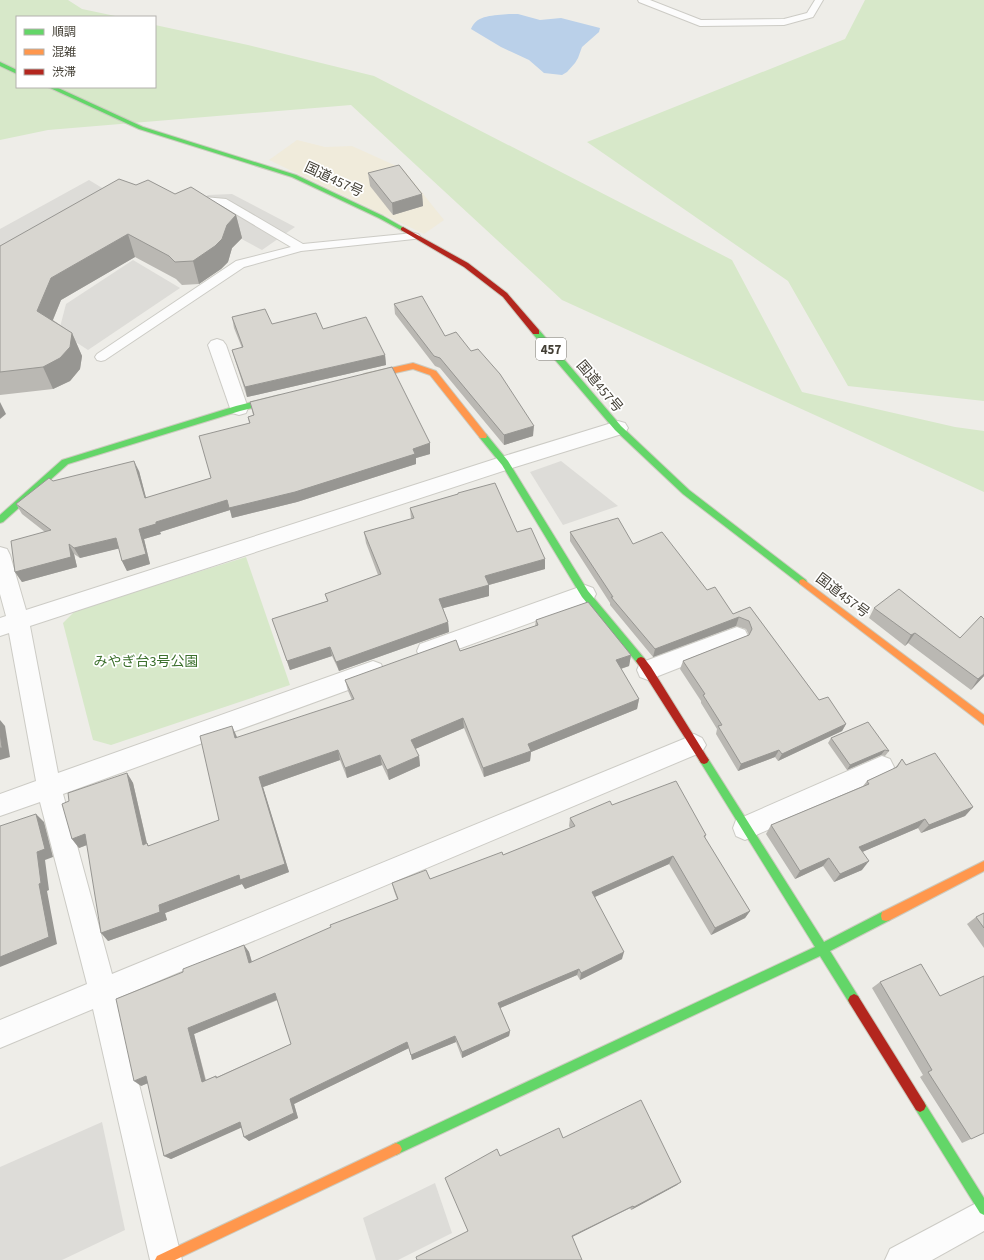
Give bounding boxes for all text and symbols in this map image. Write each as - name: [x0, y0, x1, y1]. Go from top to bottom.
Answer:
- legend: [16, 16, 156, 88]
- text: 順調: [52, 24, 76, 41]
- text: 混雑: [52, 44, 76, 61]
- text: 渋滞: [52, 64, 76, 81]
- street label: 国道457号: [301, 158, 366, 202]
- road number: 457: [536, 338, 566, 360]
- street label: 国道457号: [571, 356, 627, 417]
- street label: 国道457号: [811, 569, 874, 623]
- park label: みやぎ台3号公園: [94, 652, 198, 672]

